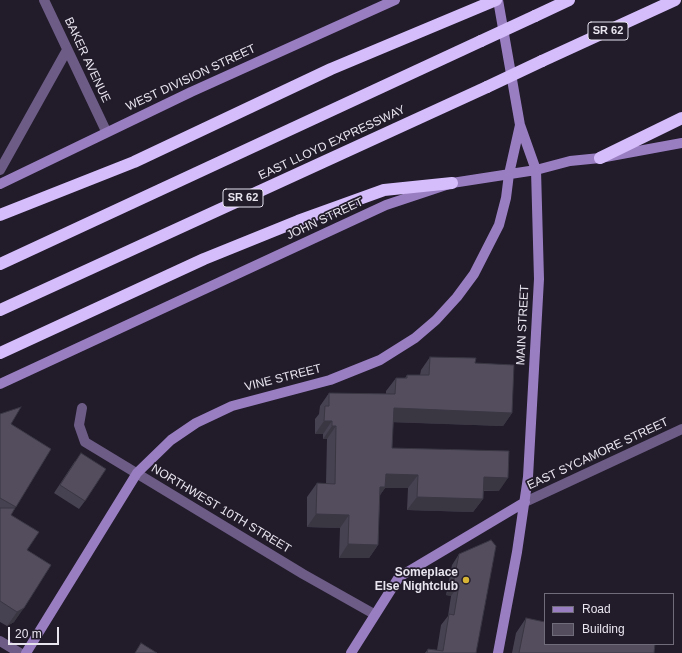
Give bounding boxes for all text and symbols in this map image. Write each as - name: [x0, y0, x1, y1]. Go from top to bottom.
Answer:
- street label: BAKER AVENUE: [61, 15, 113, 105]
- road number: SR 62: [588, 22, 628, 40]
- street label: WEST DIVISION STREET: [124, 42, 258, 114]
- street label: EAST LLOYD EXPRESSWAY: [256, 103, 408, 183]
- road number: SR 62: [223, 189, 263, 207]
- street label: JOHN STREET: [284, 195, 366, 243]
- street label: MAIN STREET: [514, 284, 532, 366]
- street label: VINE STREET: [243, 361, 323, 395]
- street label: EAST SYCAMORE STREET: [525, 415, 671, 493]
- street label: NORTHWEST 10TH STREET: [149, 462, 293, 556]
- place label: Someplace Else Nightclub: [375, 566, 458, 594]
- marker: Someplace Else Nightclub: [461, 575, 471, 585]
- legend: [544, 593, 674, 645]
- text: Road: [582, 602, 611, 616]
- scale bar: [10, 619, 61, 645]
- text: Building: [582, 622, 625, 636]
- text: 20 m: [15, 627, 42, 641]

